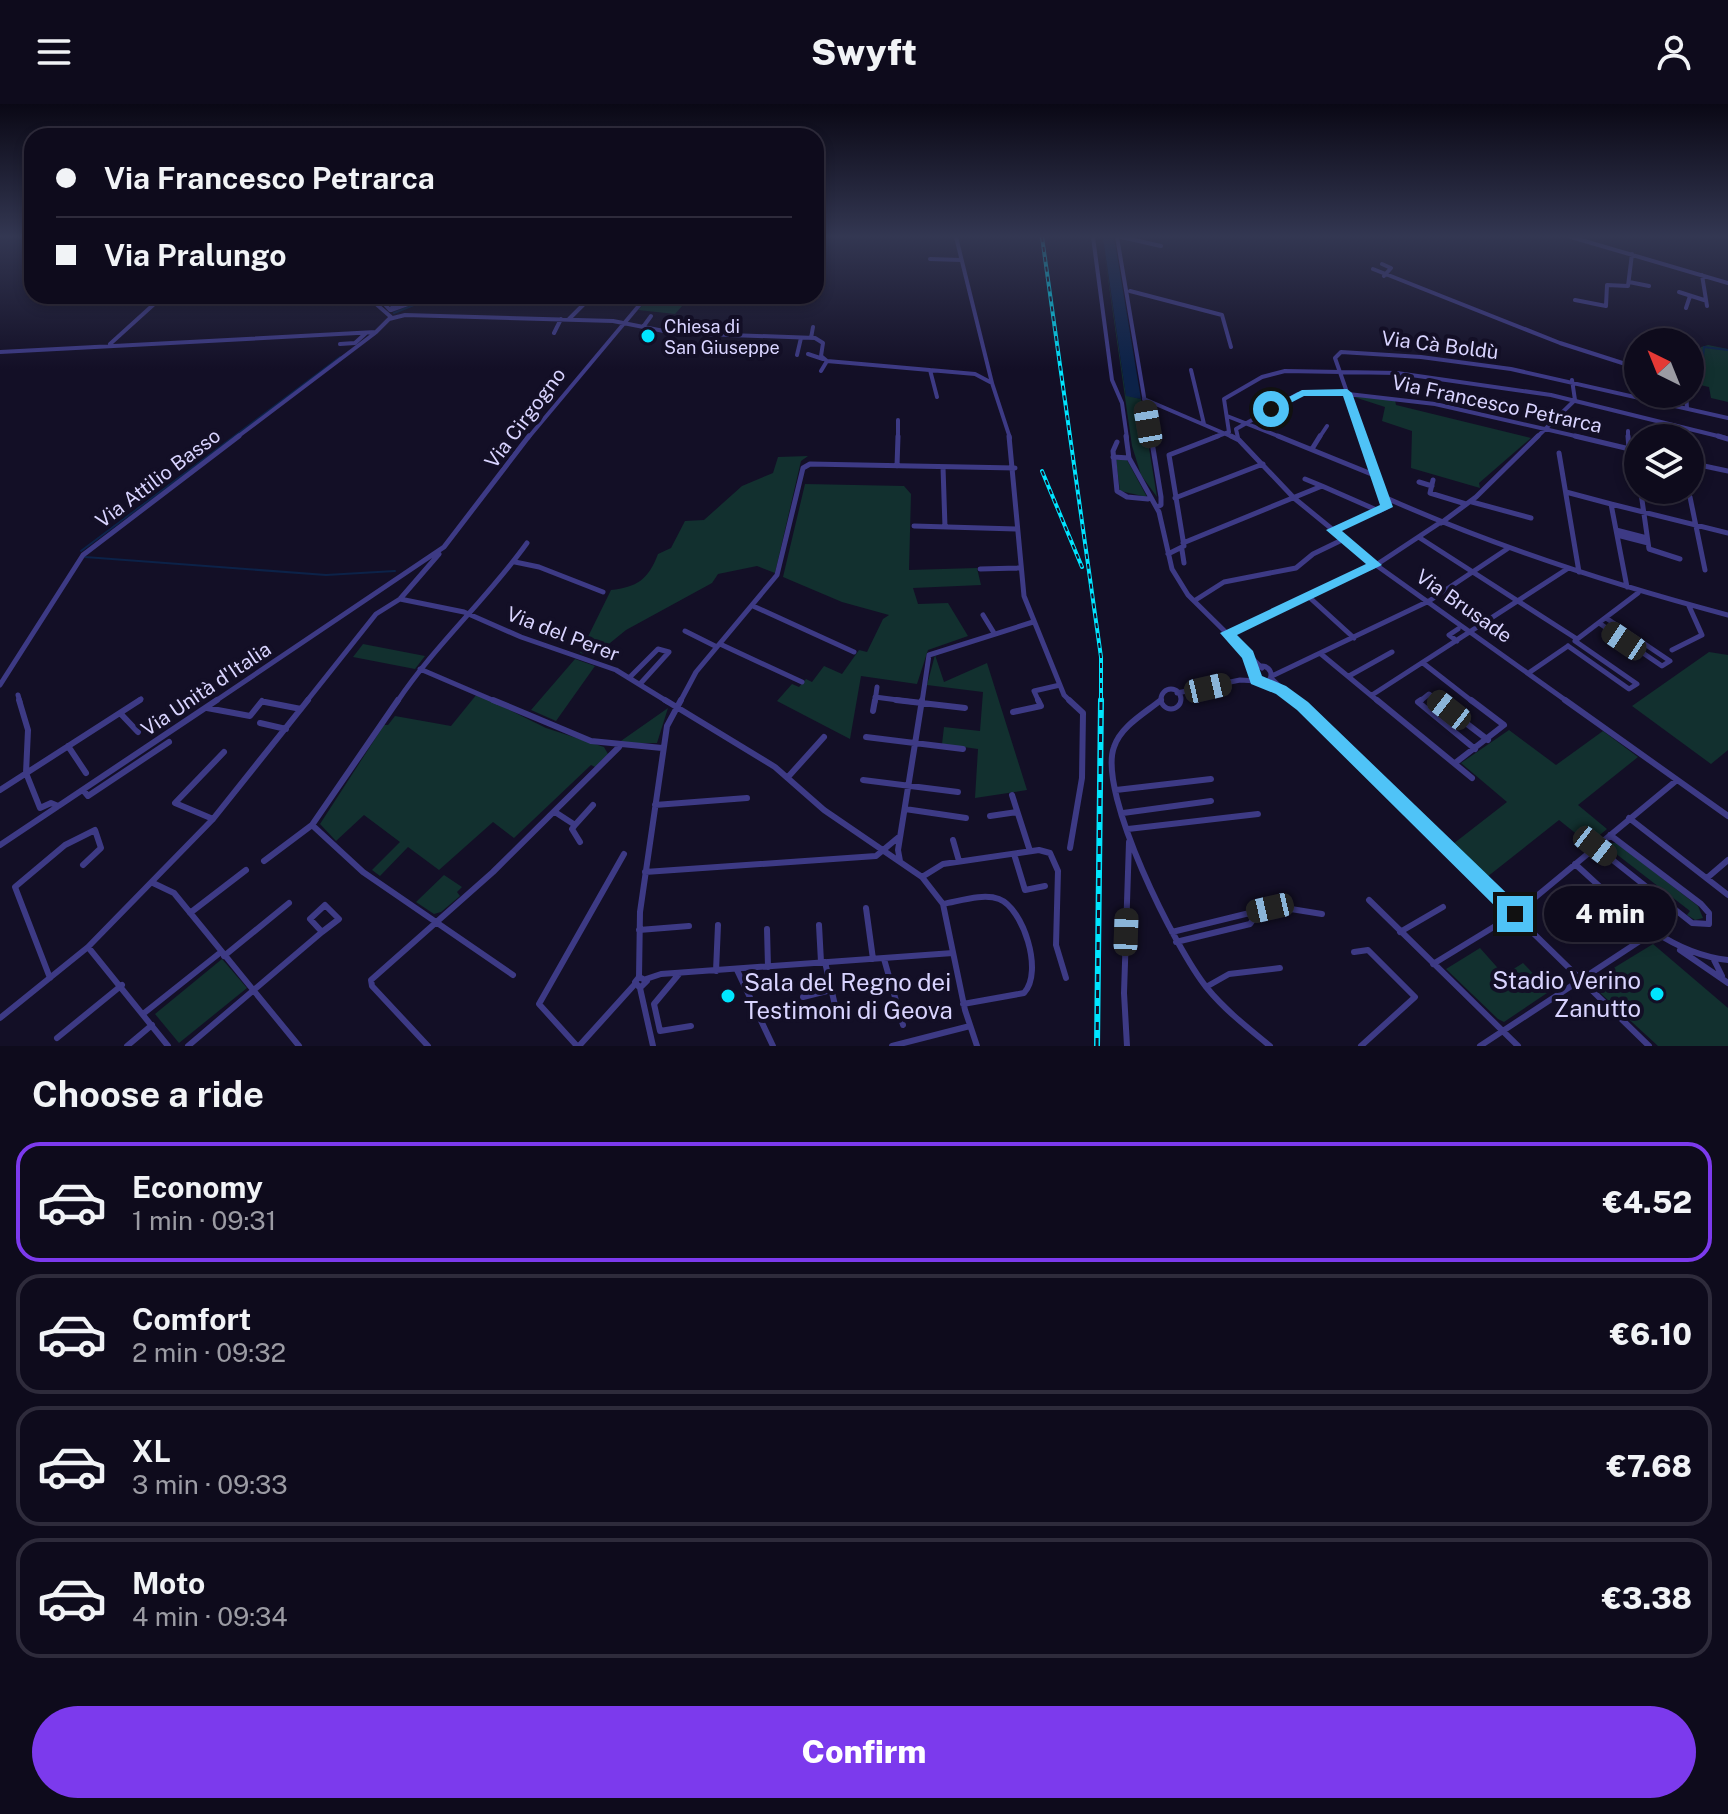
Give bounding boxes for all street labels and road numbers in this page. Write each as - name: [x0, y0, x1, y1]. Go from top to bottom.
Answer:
- street label: Via Cà Boldù: [1380, 326, 1500, 364]
- street label: Via Cirgogno: [480, 363, 570, 473]
- street label: Via Francesco Petrarca: [1390, 370, 1604, 438]
- street label: Via Attilio Basso: [91, 423, 225, 533]
- street label: Via Brusade: [1411, 564, 1517, 648]
- street label: Via del Perer: [503, 601, 623, 667]
- street label: Via Unità d'Italia: [137, 637, 275, 741]

